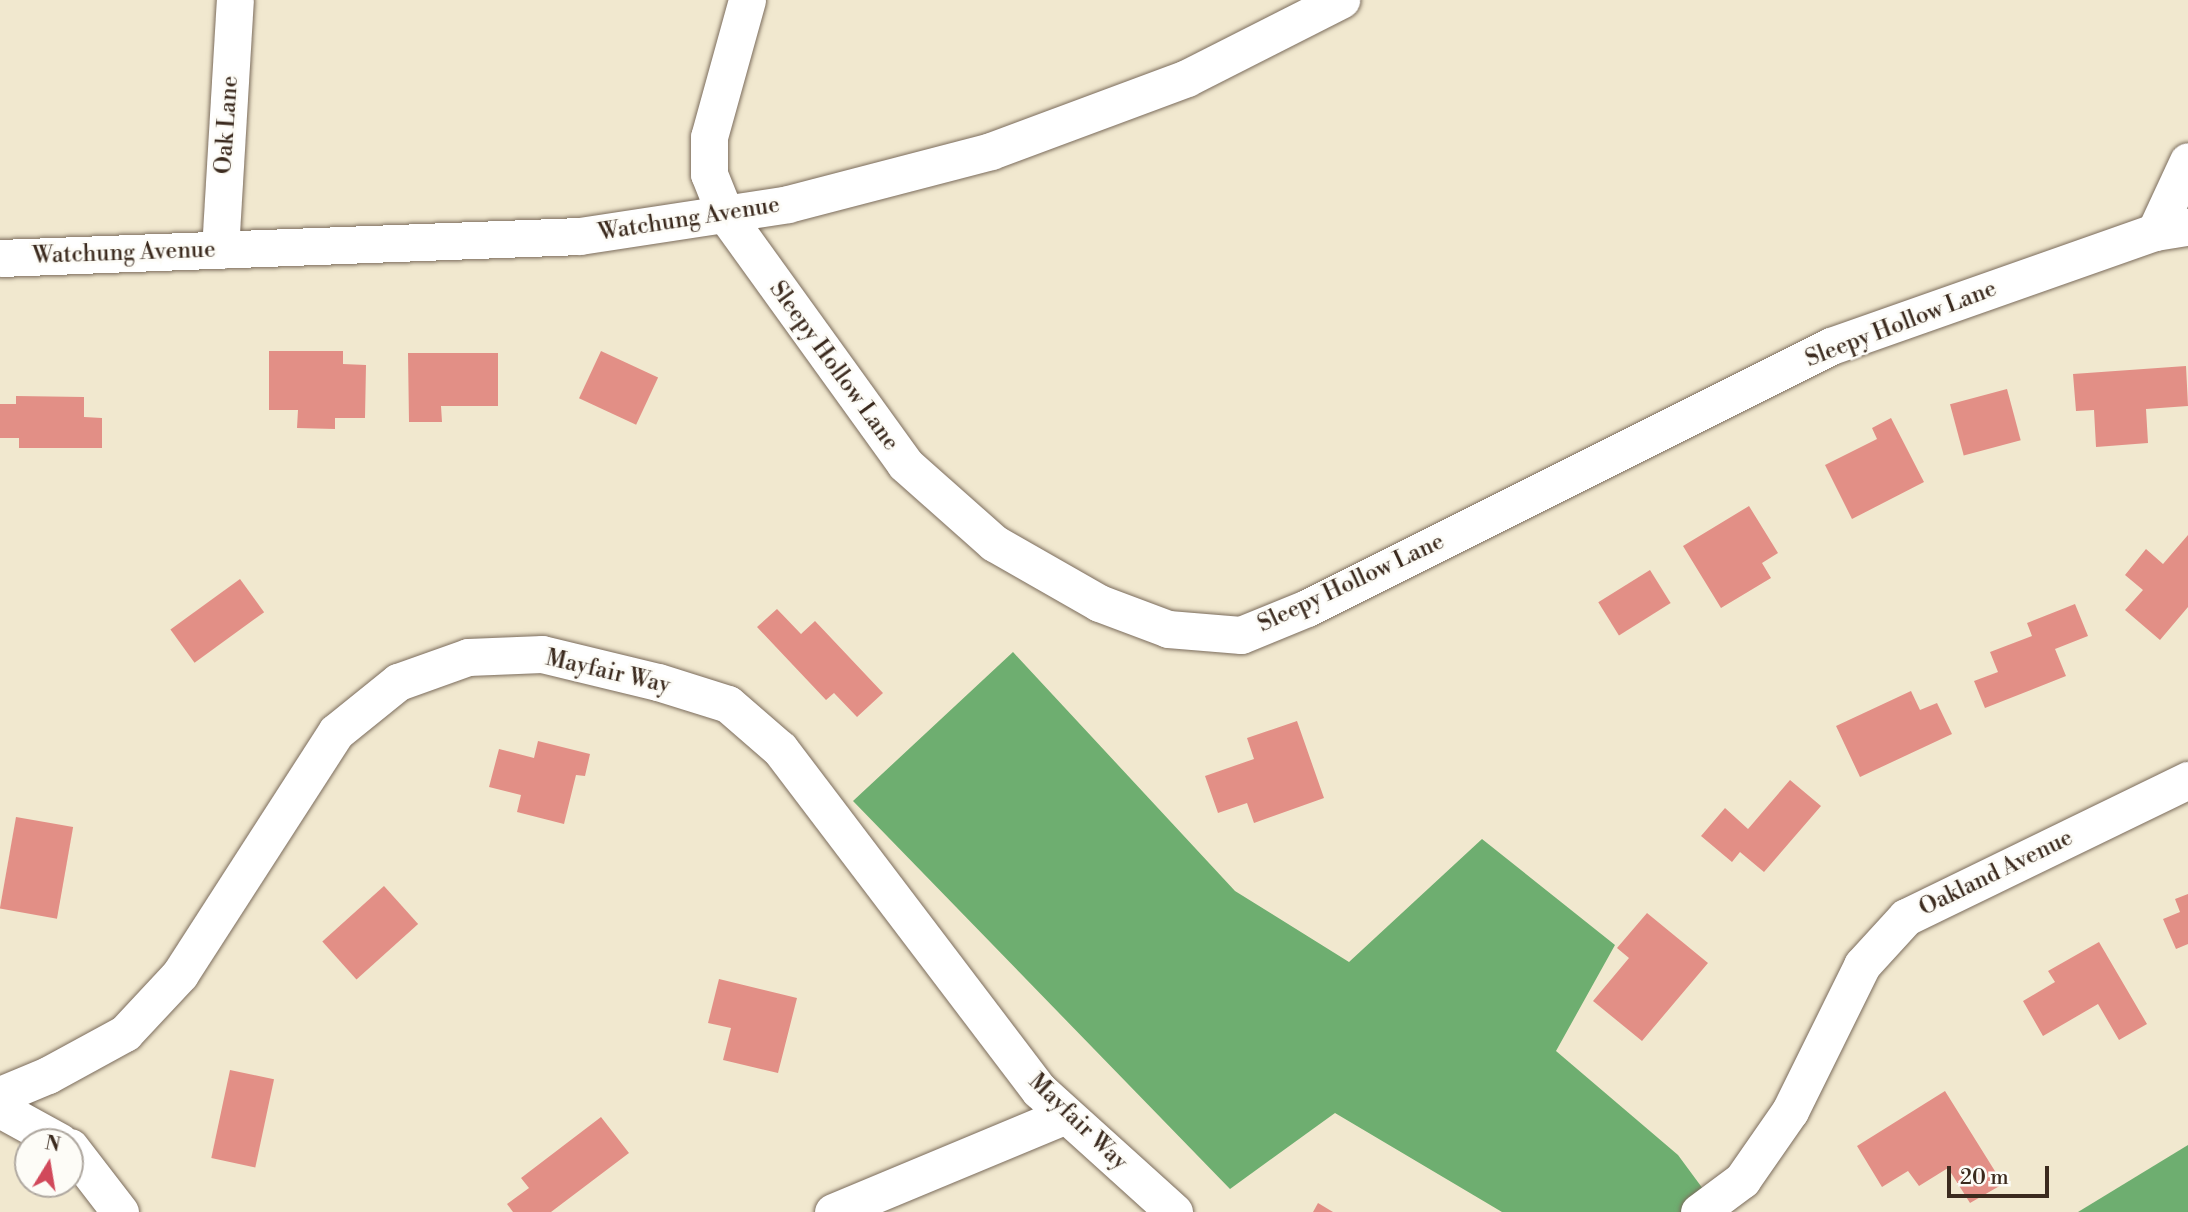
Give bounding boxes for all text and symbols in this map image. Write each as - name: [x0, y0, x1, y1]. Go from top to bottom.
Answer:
- street label: Oak Lane: [210, 75, 244, 175]
- street label: Watchung Avenue: [596, 191, 782, 247]
- street label: Watchung Avenue: [32, 236, 216, 270]
- street label: Sleepy Hollow Lane: [1802, 275, 2000, 373]
- street label: Sleepy Hollow Lane: [763, 276, 905, 456]
- street label: Sleepy Hollow Lane: [1253, 528, 1449, 638]
- street label: Mayfair Way: [543, 644, 673, 700]
- street label: Oakland Avenue: [1915, 824, 2077, 922]
- street label: Mayfair Way: [1023, 1068, 1133, 1176]
- north arrow: [14, 1128, 84, 1198]
- text: N: [43, 1131, 62, 1158]
- scale bar: [1950, 1152, 2052, 1196]
- text: 20 m: [1960, 1165, 2009, 1191]

